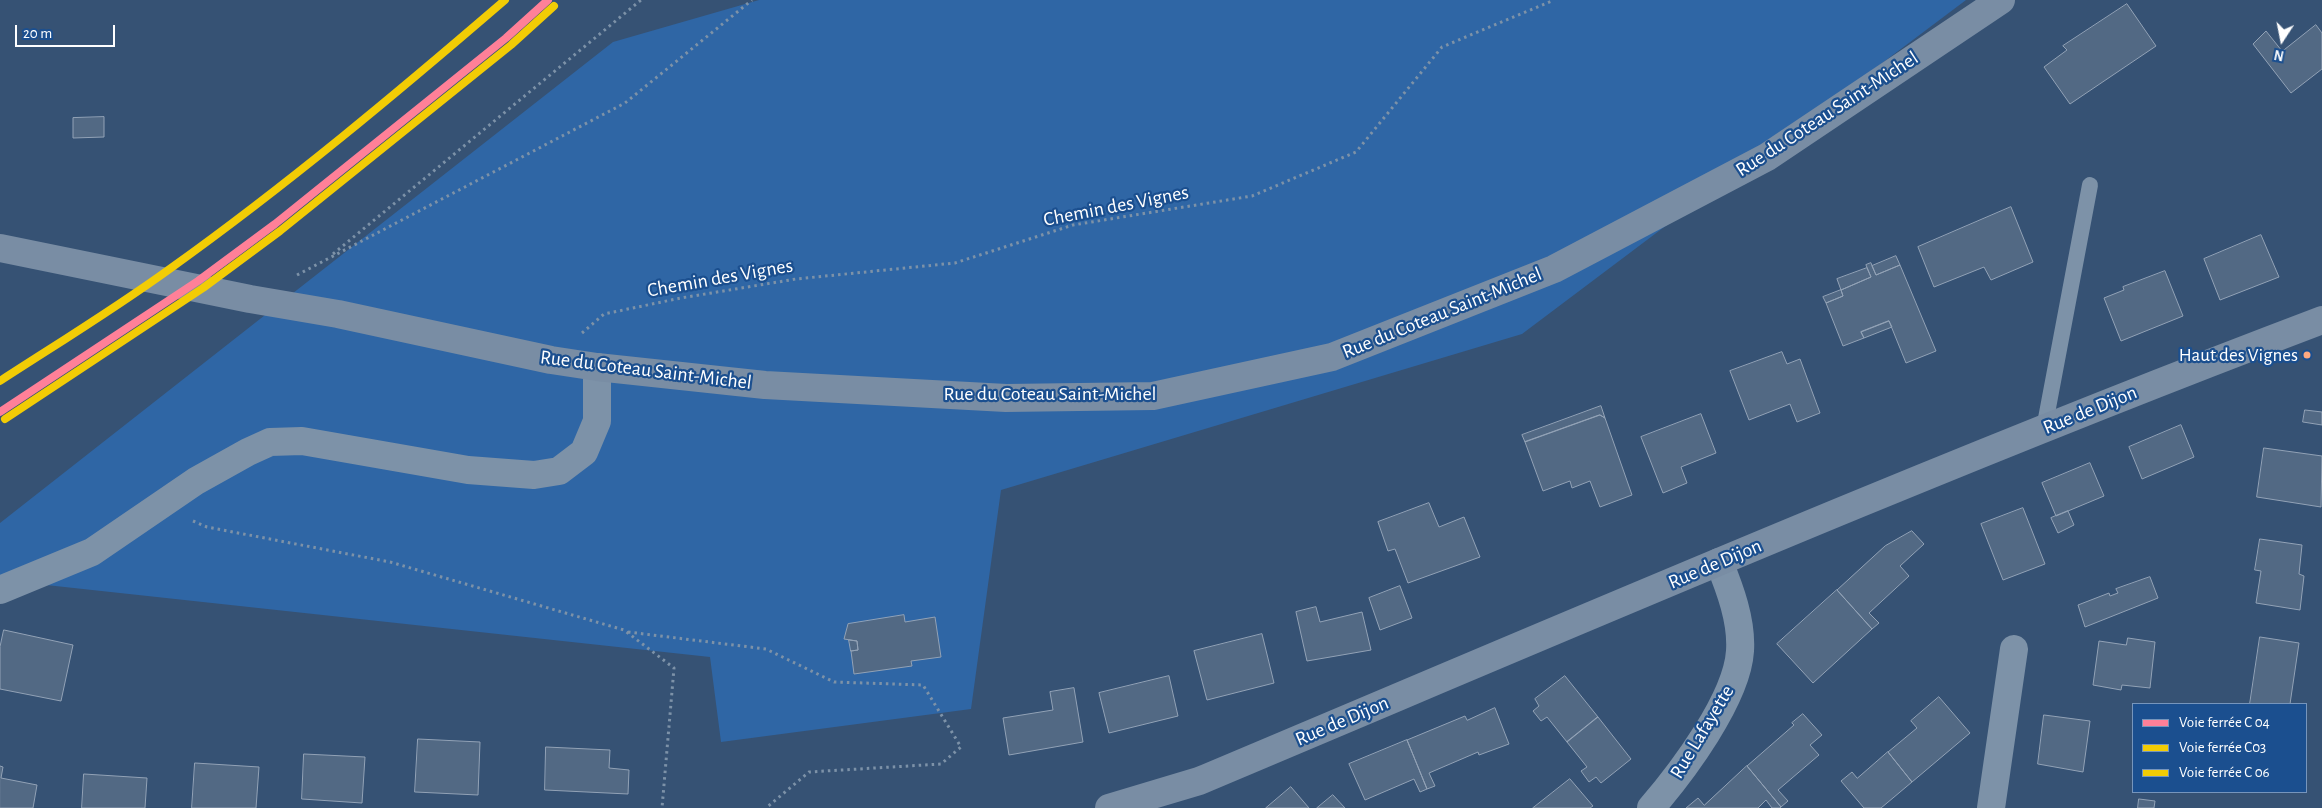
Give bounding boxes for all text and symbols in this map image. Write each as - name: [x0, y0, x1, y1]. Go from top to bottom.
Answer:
- scale bar: [18, 15, 118, 47]
- north arrow: [2257, 15, 2307, 65]
- text: 20 m: [23, 26, 52, 41]
- street label: Rue du Coteau Saint-Michel: [1731, 46, 1923, 182]
- text: N: [2273, 47, 2285, 63]
- street label: Chemin des Vignes: [1041, 180, 1191, 232]
- street label: Chemin des Vignes: [645, 253, 795, 303]
- street label: Rue du Coteau Saint-Michel: [1339, 262, 1545, 364]
- place label: Haut des Vignes: [2179, 344, 2298, 366]
- street label: Rue du Coteau Saint-Michel: [539, 345, 753, 395]
- marker: Haut des Vignes: [2302, 350, 2312, 360]
- street label: Rue de Dijon: [2039, 380, 2141, 440]
- street label: Rue du Coteau Saint-Michel: [943, 382, 1157, 406]
- street label: Rue de Dijon: [1665, 534, 1765, 594]
- street label: Rue Lafayette: [1665, 681, 1739, 783]
- street label: Rue de Dijon: [1292, 691, 1392, 751]
- legend: [2132, 703, 2307, 793]
- text: Voie ferrée C 04: [2179, 715, 2270, 730]
- text: Voie ferrée C03: [2179, 740, 2266, 755]
- text: Voie ferrée C 06: [2179, 765, 2270, 780]

